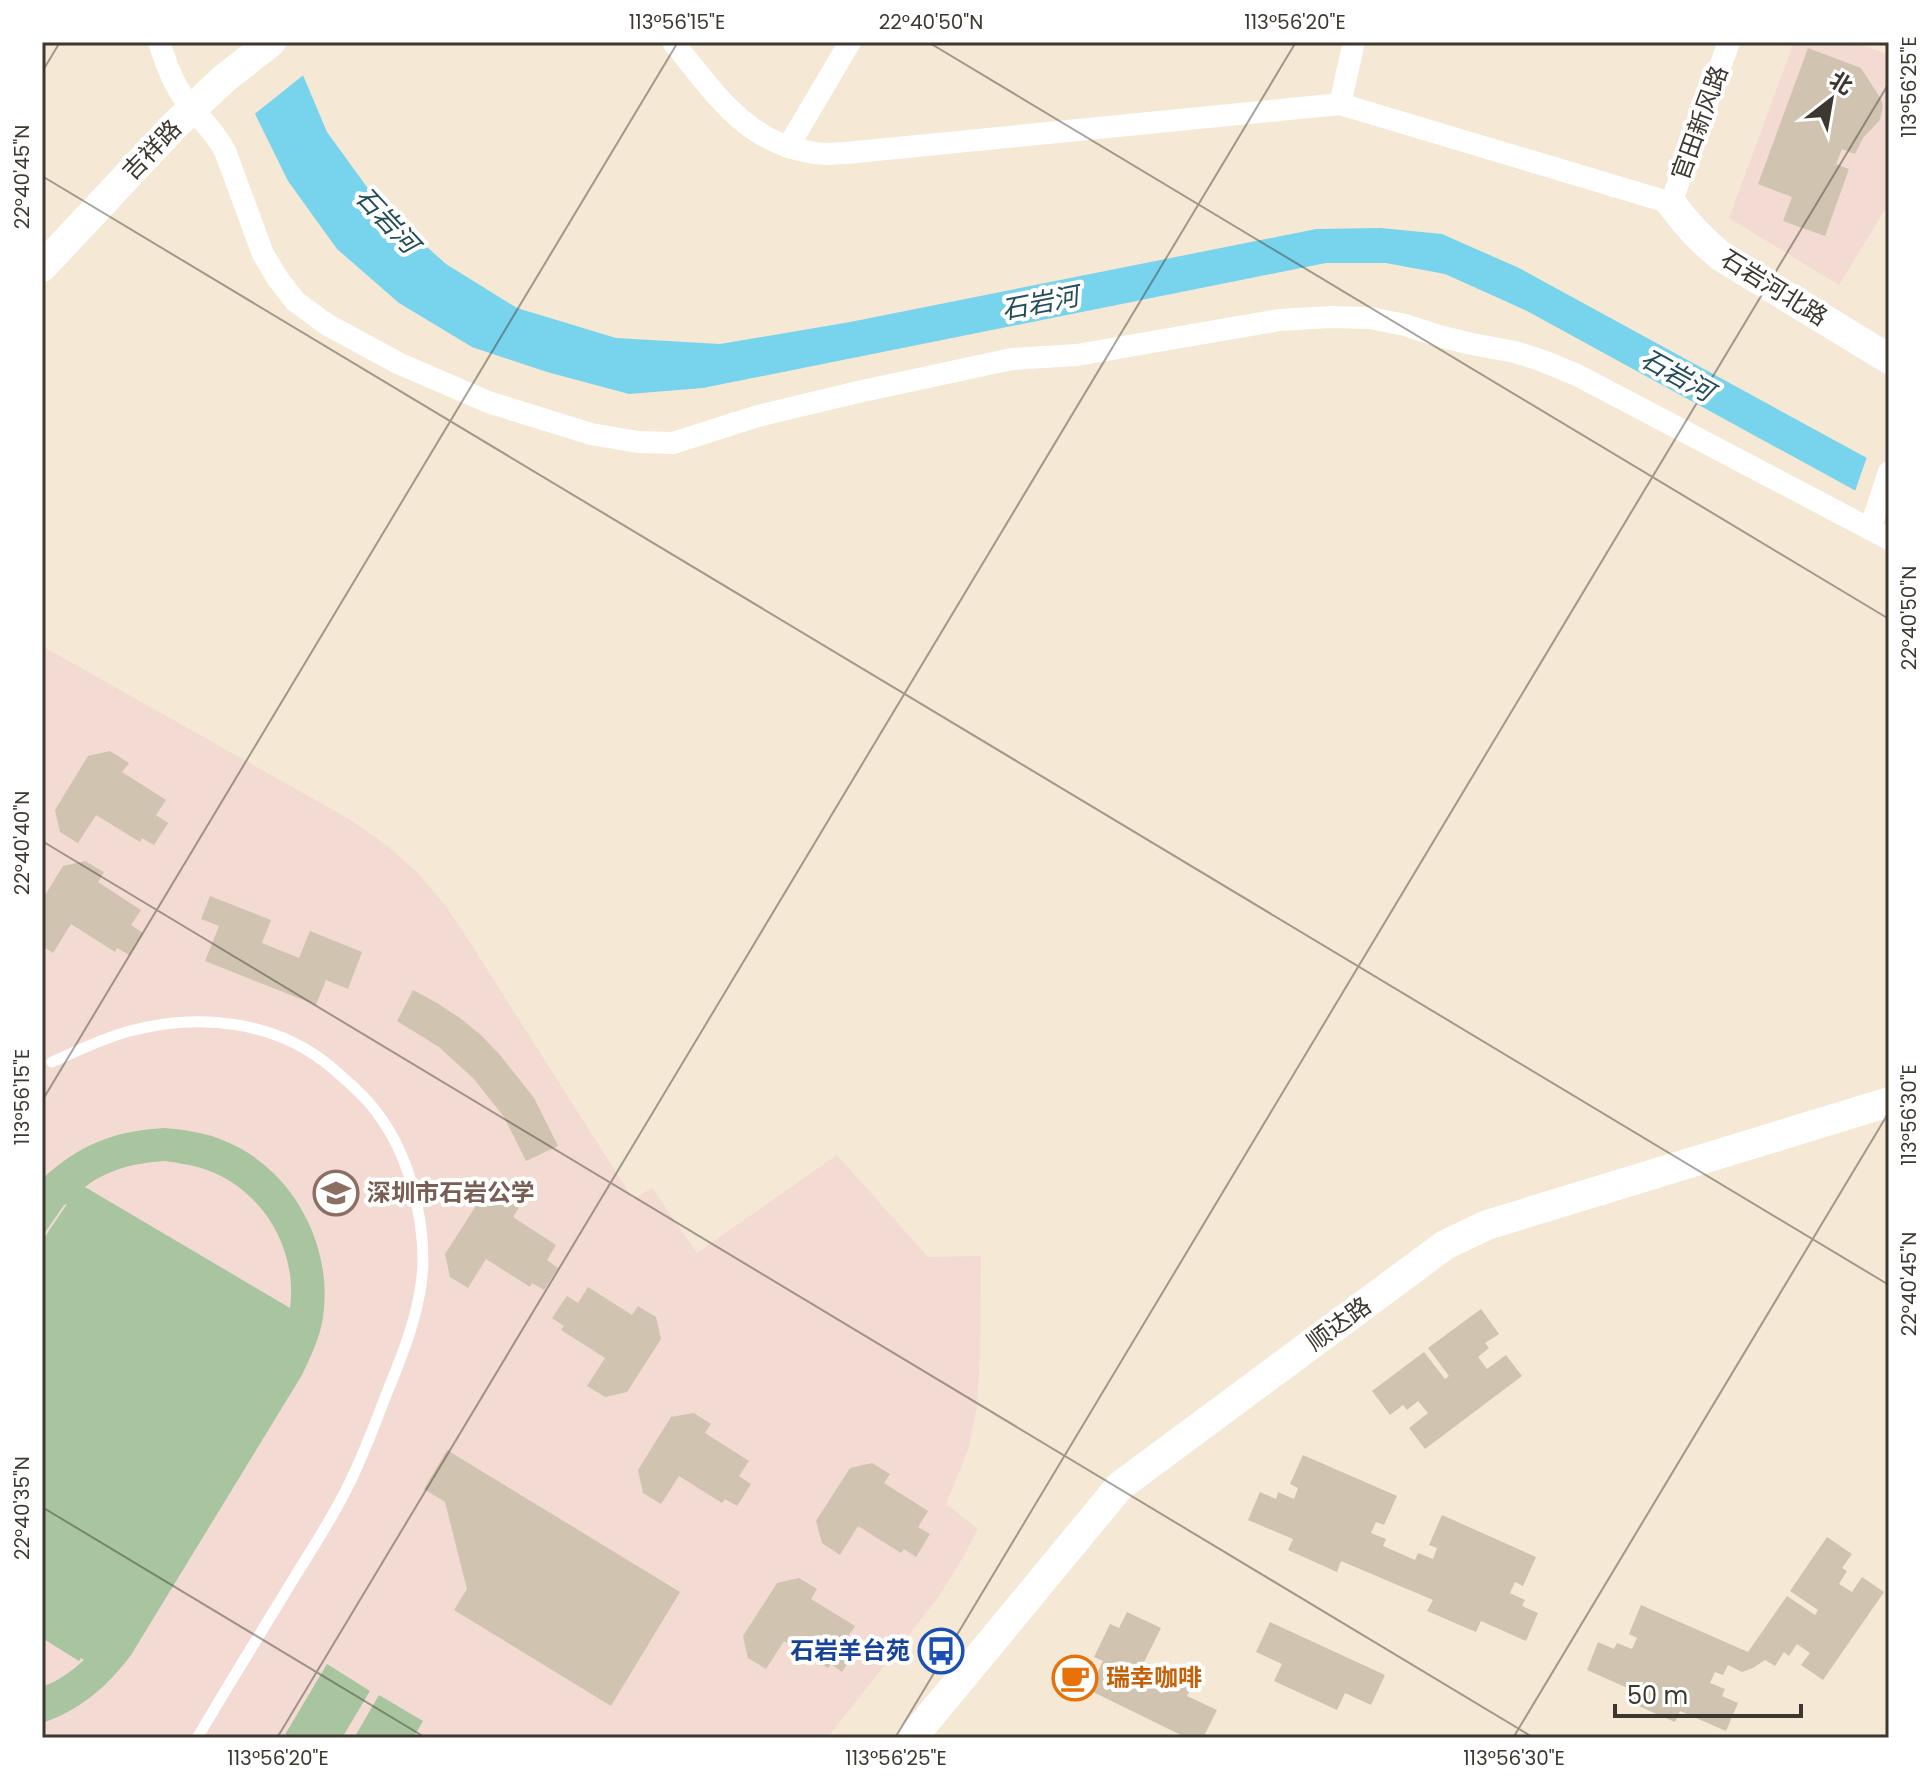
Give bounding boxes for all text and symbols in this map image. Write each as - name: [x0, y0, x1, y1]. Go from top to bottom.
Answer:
- text: 113°56'15"E: [629, 8, 725, 36]
- text: 22°40'50"N: [879, 8, 983, 36]
- text: 113°56'20"E: [1244, 8, 1346, 36]
- text: 113°56'25"E: [1895, 36, 1923, 138]
- north arrow: [1791, 60, 1871, 140]
- street label: 官田新风路: [1664, 61, 1736, 185]
- text: 北: [1824, 64, 1858, 102]
- street label: 吉祥路: [115, 112, 189, 187]
- text: 22°40'45"N: [8, 125, 36, 229]
- water label: 石岩河: [347, 179, 430, 264]
- street label: 石岩河北路: [1715, 242, 1834, 333]
- water label: 石岩河: [998, 277, 1087, 328]
- water label: 石岩河: [1634, 340, 1724, 412]
- text: 22°40'50"N: [1895, 566, 1923, 670]
- text: 22°40'40"N: [8, 791, 36, 895]
- text: 113°56'15"E: [8, 1049, 36, 1145]
- text: 113°56'30"E: [1895, 1064, 1923, 1166]
- school or university icon: 深圳市石岩公学: [312, 1169, 360, 1217]
- place label: 深圳市石岩公学: [367, 1176, 535, 1209]
- text: 22°40'45"N: [1895, 1232, 1923, 1336]
- street label: 顺达路: [1300, 1289, 1378, 1358]
- text: 22°40'35"N: [8, 1456, 36, 1560]
- bus stop icon: 石岩羊台苑: [917, 1627, 965, 1675]
- place label: 石岩羊台苑: [790, 1634, 910, 1667]
- cafe icon: 瑞幸咖啡: [1051, 1654, 1099, 1702]
- place label: 瑞幸咖啡: [1106, 1661, 1202, 1694]
- scale bar: [1615, 1668, 1801, 1718]
- text: 50 m: [1627, 1679, 1688, 1712]
- text: 113°56'20"E: [227, 1744, 329, 1772]
- text: 113°56'25"E: [845, 1744, 947, 1772]
- text: 113°56'30"E: [1463, 1744, 1565, 1772]

